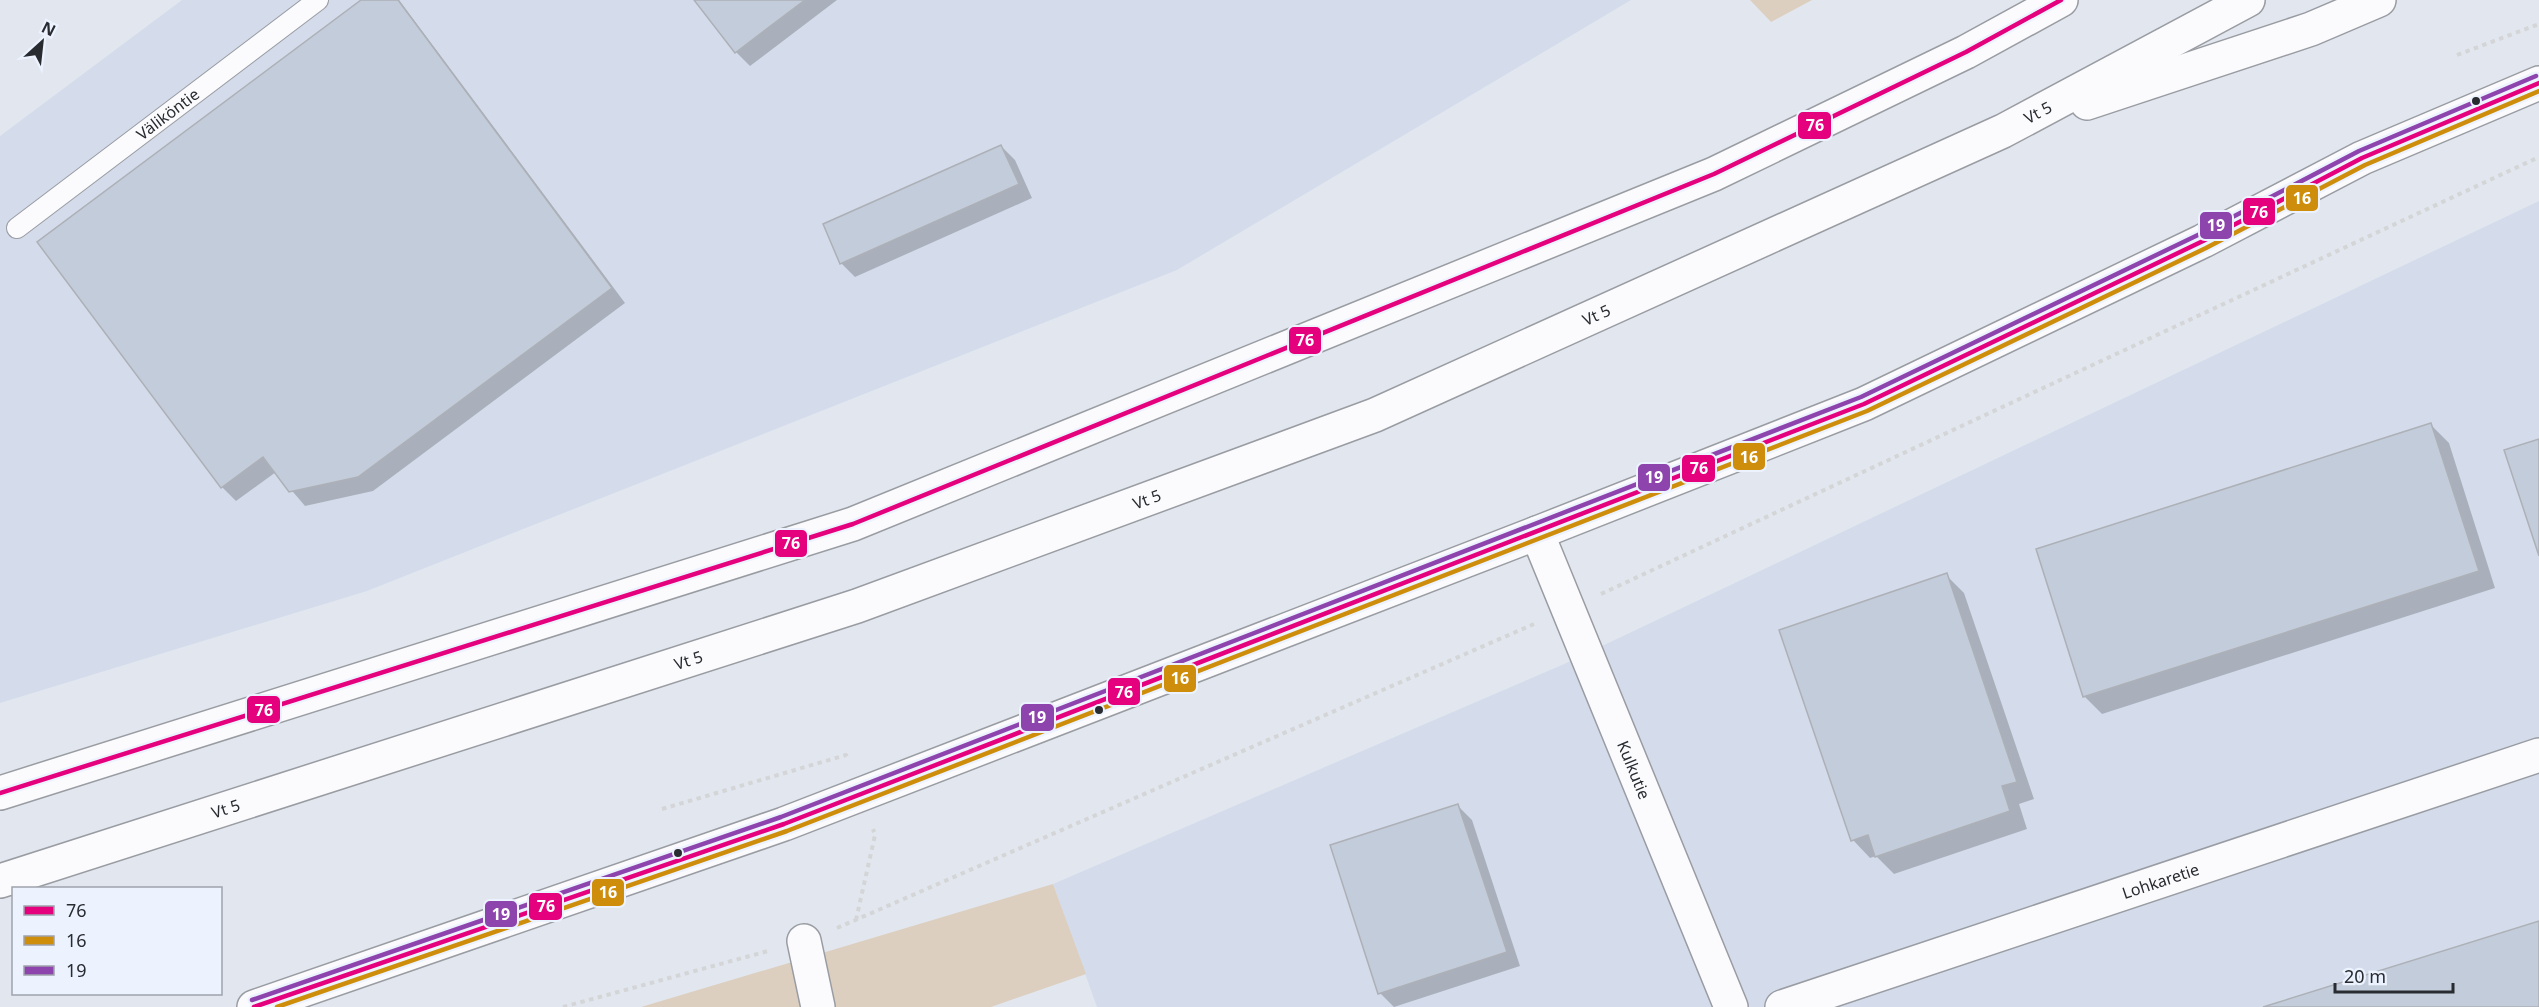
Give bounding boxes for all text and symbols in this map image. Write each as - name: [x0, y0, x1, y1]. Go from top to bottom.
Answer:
- north arrow: [12, 12, 72, 72]
- text: N: [38, 16, 60, 41]
- street label: Väliköntie: [132, 83, 204, 145]
- unlabelled marker: [2470, 95, 2482, 107]
- street label: Vt 5: [2020, 96, 2056, 129]
- line badge: 76: [1797, 111, 1832, 140]
- text: 76: [1806, 114, 1824, 136]
- line badge: 16: [2285, 184, 2319, 212]
- text: 16: [2293, 187, 2311, 209]
- line badge: 76: [2242, 197, 2276, 226]
- text: 76: [2250, 201, 2268, 223]
- line badge: 19: [2199, 211, 2233, 240]
- text: 19: [2207, 214, 2225, 236]
- street label: Vt 5: [1579, 299, 1614, 331]
- line badge: 76: [1288, 326, 1322, 355]
- text: 76: [1296, 329, 1314, 351]
- line badge: 16: [1732, 442, 1766, 471]
- text: 16: [1740, 446, 1758, 468]
- line badge: 76: [1681, 454, 1716, 483]
- text: 76: [1690, 457, 1708, 479]
- line badge: 19: [1637, 463, 1671, 492]
- text: 19: [1645, 466, 1663, 488]
- street label: Vt 5: [1130, 484, 1164, 514]
- line badge: 76: [774, 529, 808, 558]
- text: 76: [782, 532, 800, 554]
- street label: Vt 5: [671, 645, 705, 675]
- line badge: 16: [1163, 664, 1197, 693]
- text: 16: [1171, 667, 1189, 689]
- line badge: 76: [1107, 677, 1141, 706]
- text: 76: [1115, 681, 1133, 703]
- line badge: 76: [246, 695, 281, 724]
- text: 76: [255, 699, 273, 721]
- line badge: 19: [1020, 703, 1055, 732]
- unlabelled marker: [1093, 704, 1105, 716]
- text: 19: [1028, 706, 1046, 728]
- street label: Kulkutie: [1612, 737, 1656, 802]
- street label: Vt 5: [209, 794, 243, 823]
- unlabelled marker: [672, 847, 684, 859]
- street label: Lohkaretie: [2119, 858, 2202, 904]
- line badge: 16: [591, 878, 625, 907]
- text: 16: [599, 881, 617, 903]
- legend: [12, 887, 222, 995]
- line badge: 76: [528, 892, 563, 921]
- text: 76: [537, 895, 555, 917]
- text: 76: [66, 898, 87, 922]
- line badge: 19: [484, 900, 518, 928]
- text: 19: [492, 903, 510, 925]
- text: 16: [66, 928, 87, 952]
- scale bar: [2335, 956, 2454, 994]
- text: 19: [66, 958, 87, 982]
- text: 20 m: [2344, 964, 2386, 988]

